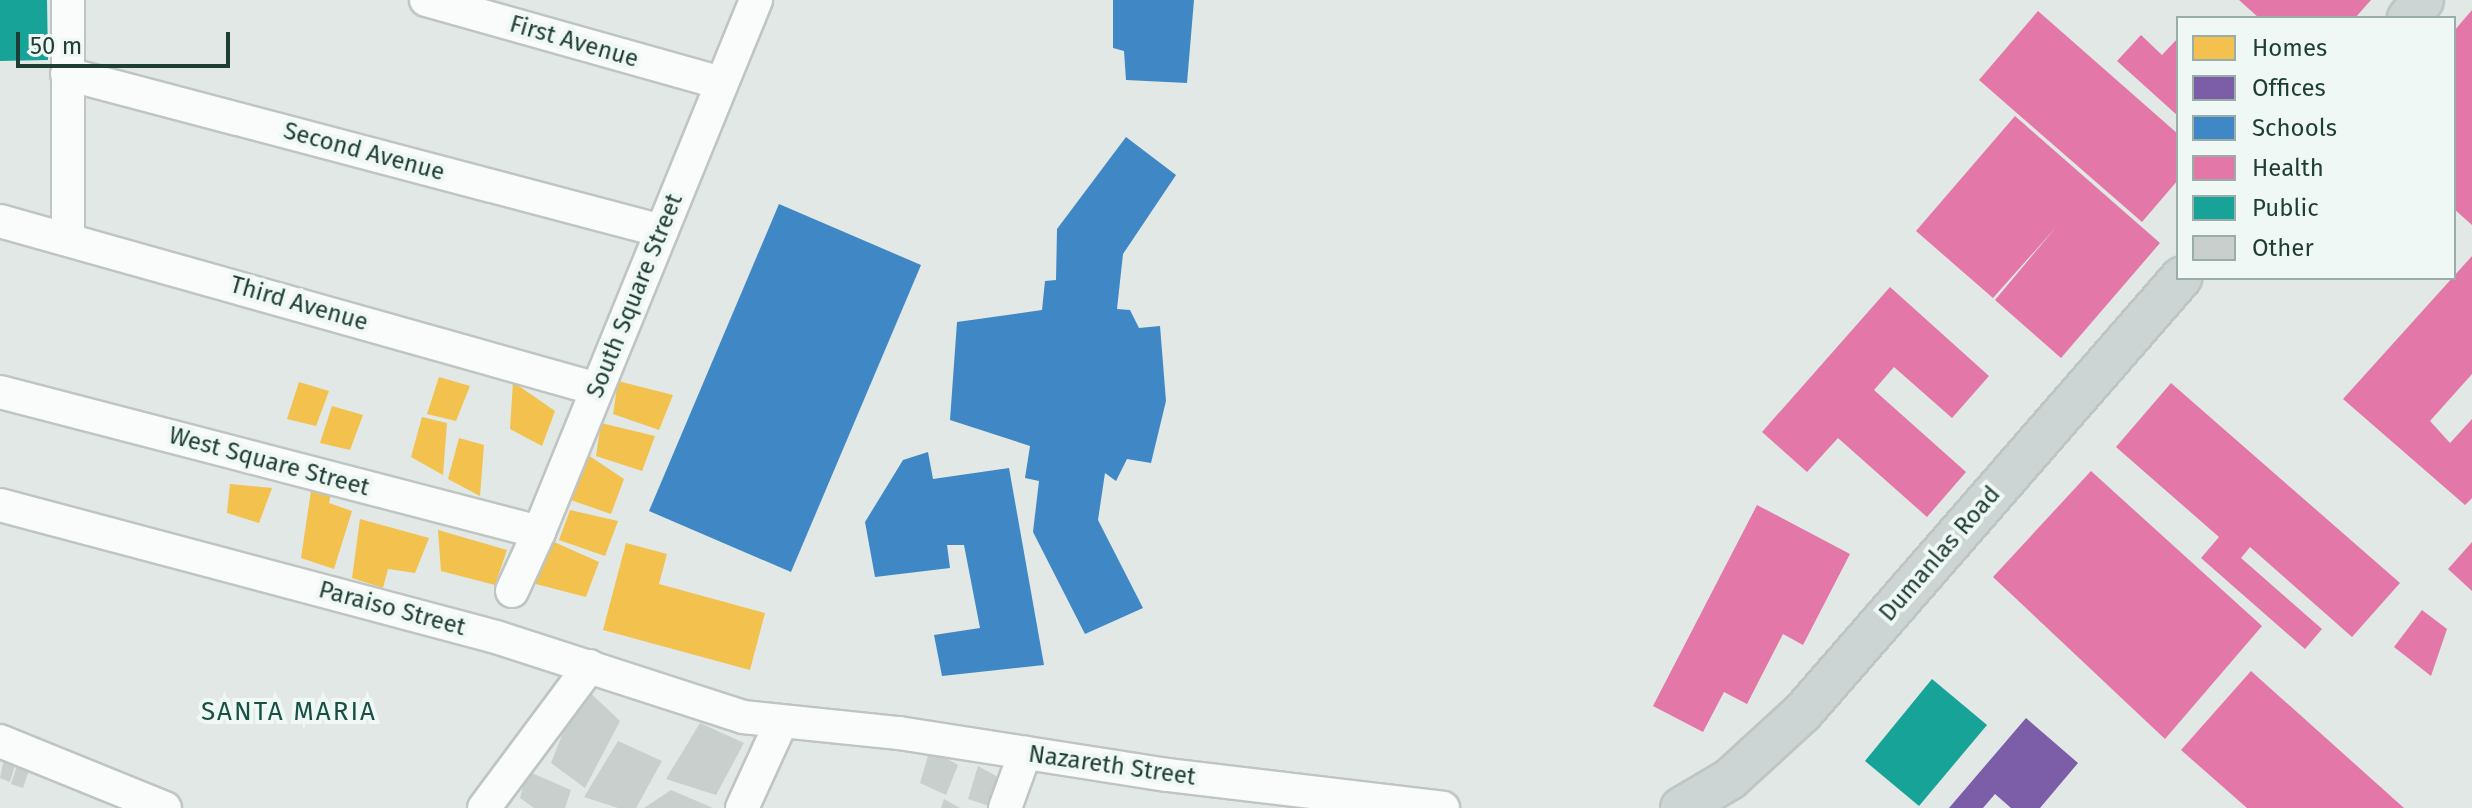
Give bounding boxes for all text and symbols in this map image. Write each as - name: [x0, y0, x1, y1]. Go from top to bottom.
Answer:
- street label: First Avenue: [506, 10, 642, 74]
- scale bar: [20, 16, 234, 66]
- legend: [2176, 16, 2456, 280]
- text: 50 m: [30, 32, 82, 60]
- text: Homes: [2252, 34, 2327, 62]
- text: Offices: [2252, 74, 2326, 102]
- text: Schools: [2252, 114, 2337, 142]
- street label: Second Avenue: [280, 117, 448, 187]
- text: Health: [2252, 154, 2324, 182]
- street label: South Square Street: [581, 190, 689, 402]
- text: Public: [2252, 194, 2319, 222]
- text: Other: [2252, 234, 2314, 262]
- street label: Third Avenue: [227, 271, 371, 337]
- street label: West Square Street: [166, 421, 372, 503]
- street label: Dumanlas Road: [1873, 480, 2007, 628]
- street label: Paraiso Street: [316, 576, 468, 642]
- district label: SANTA MARIA: [201, 696, 377, 728]
- street label: Nazareth Street: [1027, 740, 1197, 792]

